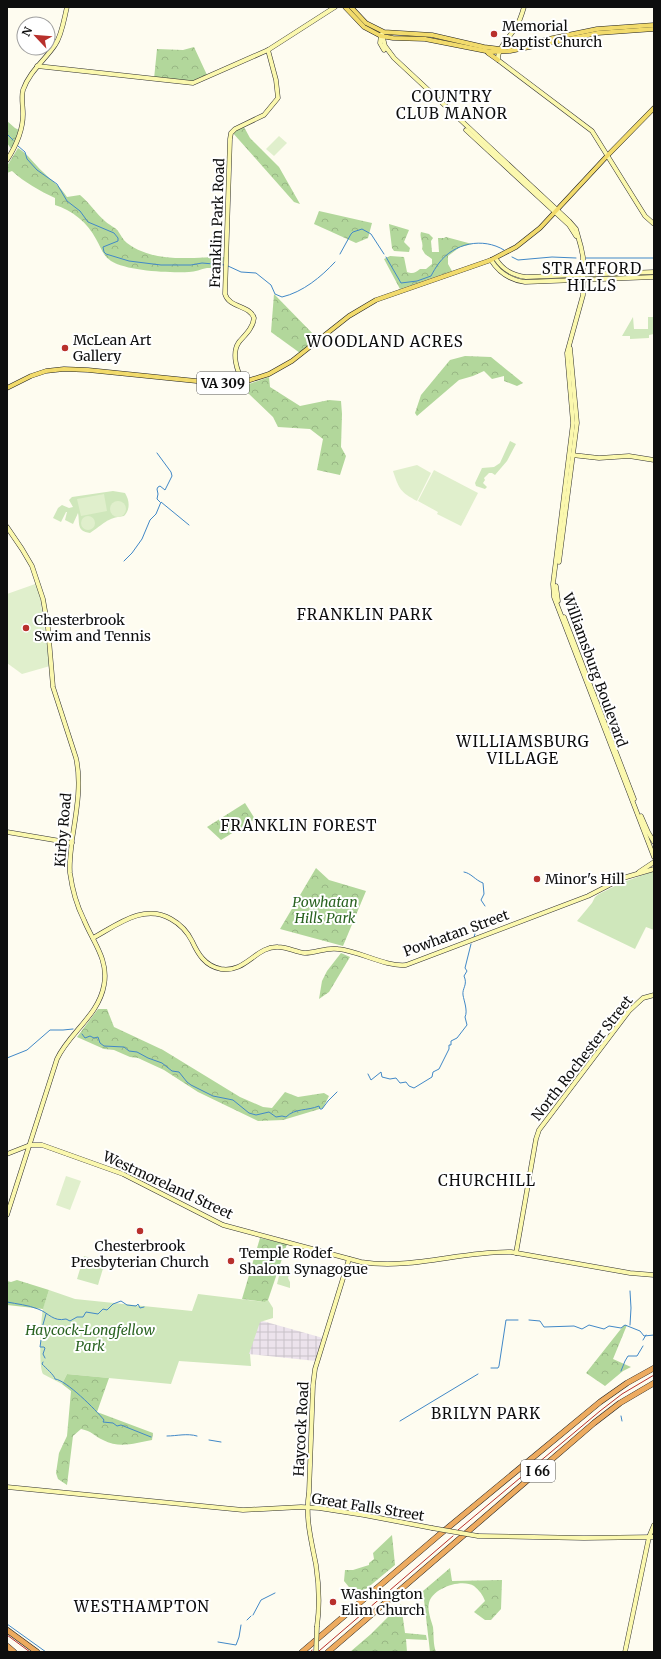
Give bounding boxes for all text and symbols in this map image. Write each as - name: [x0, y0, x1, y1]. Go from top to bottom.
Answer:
- north arrow: [16, 16, 56, 56]
- place label: Memorial Baptist Church: [502, 17, 602, 51]
- text: N: [19, 24, 35, 39]
- marker: Memorial Baptist Church: [489, 29, 499, 39]
- district label: COUNTRY CLUB MANOR: [396, 87, 508, 123]
- street label: Franklin Park Road: [206, 157, 228, 288]
- district label: STRATFORD HILLS: [542, 259, 642, 295]
- place label: McLean Art Gallery: [73, 331, 152, 365]
- district label: WOODLAND ACRES: [305, 332, 464, 351]
- marker: McLean Art Gallery: [60, 343, 70, 353]
- road number: VA 309: [197, 372, 249, 394]
- street label: Williamsburg Boulevard: [558, 590, 631, 750]
- district label: FRANKLIN PARK: [297, 605, 433, 624]
- place label: Chesterbrook Swim and Tennis: [34, 611, 151, 645]
- marker: Chesterbrook Swim and Tennis: [21, 623, 31, 633]
- district label: WILLIAMSBURG VILLAGE: [455, 732, 590, 768]
- street label: Kirby Road: [51, 792, 75, 868]
- district label: FRANKLIN FOREST: [220, 816, 378, 835]
- place label: Minor's Hill: [545, 870, 626, 888]
- marker: Minor's Hill: [532, 874, 542, 884]
- park label: Powhatan Hills Park: [292, 893, 358, 927]
- street label: Powhatan Street: [401, 905, 512, 960]
- street label: North Rochester Street: [528, 991, 637, 1124]
- street label: Westmoreland Street: [99, 1147, 236, 1223]
- district label: CHURCHILL: [438, 1171, 536, 1190]
- marker: Chesterbrook Presbyterian Church: [135, 1226, 145, 1236]
- place label: Chesterbrook Presbyterian Church: [71, 1237, 209, 1271]
- place label: Temple Rodef Shalom Synagogue: [239, 1244, 368, 1278]
- marker: Temple Rodef Shalom Synagogue: [226, 1256, 236, 1266]
- park label: Haycock-Longfellow Park: [24, 1321, 155, 1355]
- street label: Haycock Road: [290, 1381, 313, 1477]
- district label: BRILYN PARK: [431, 1404, 541, 1423]
- road number: I 66: [521, 1460, 555, 1482]
- street label: Great Falls Street: [310, 1489, 426, 1525]
- place label: Washington Elim Church: [340, 1585, 425, 1619]
- district label: WESTHAMPTON: [73, 1597, 210, 1616]
- marker: Washington Elim Church: [328, 1597, 338, 1607]

